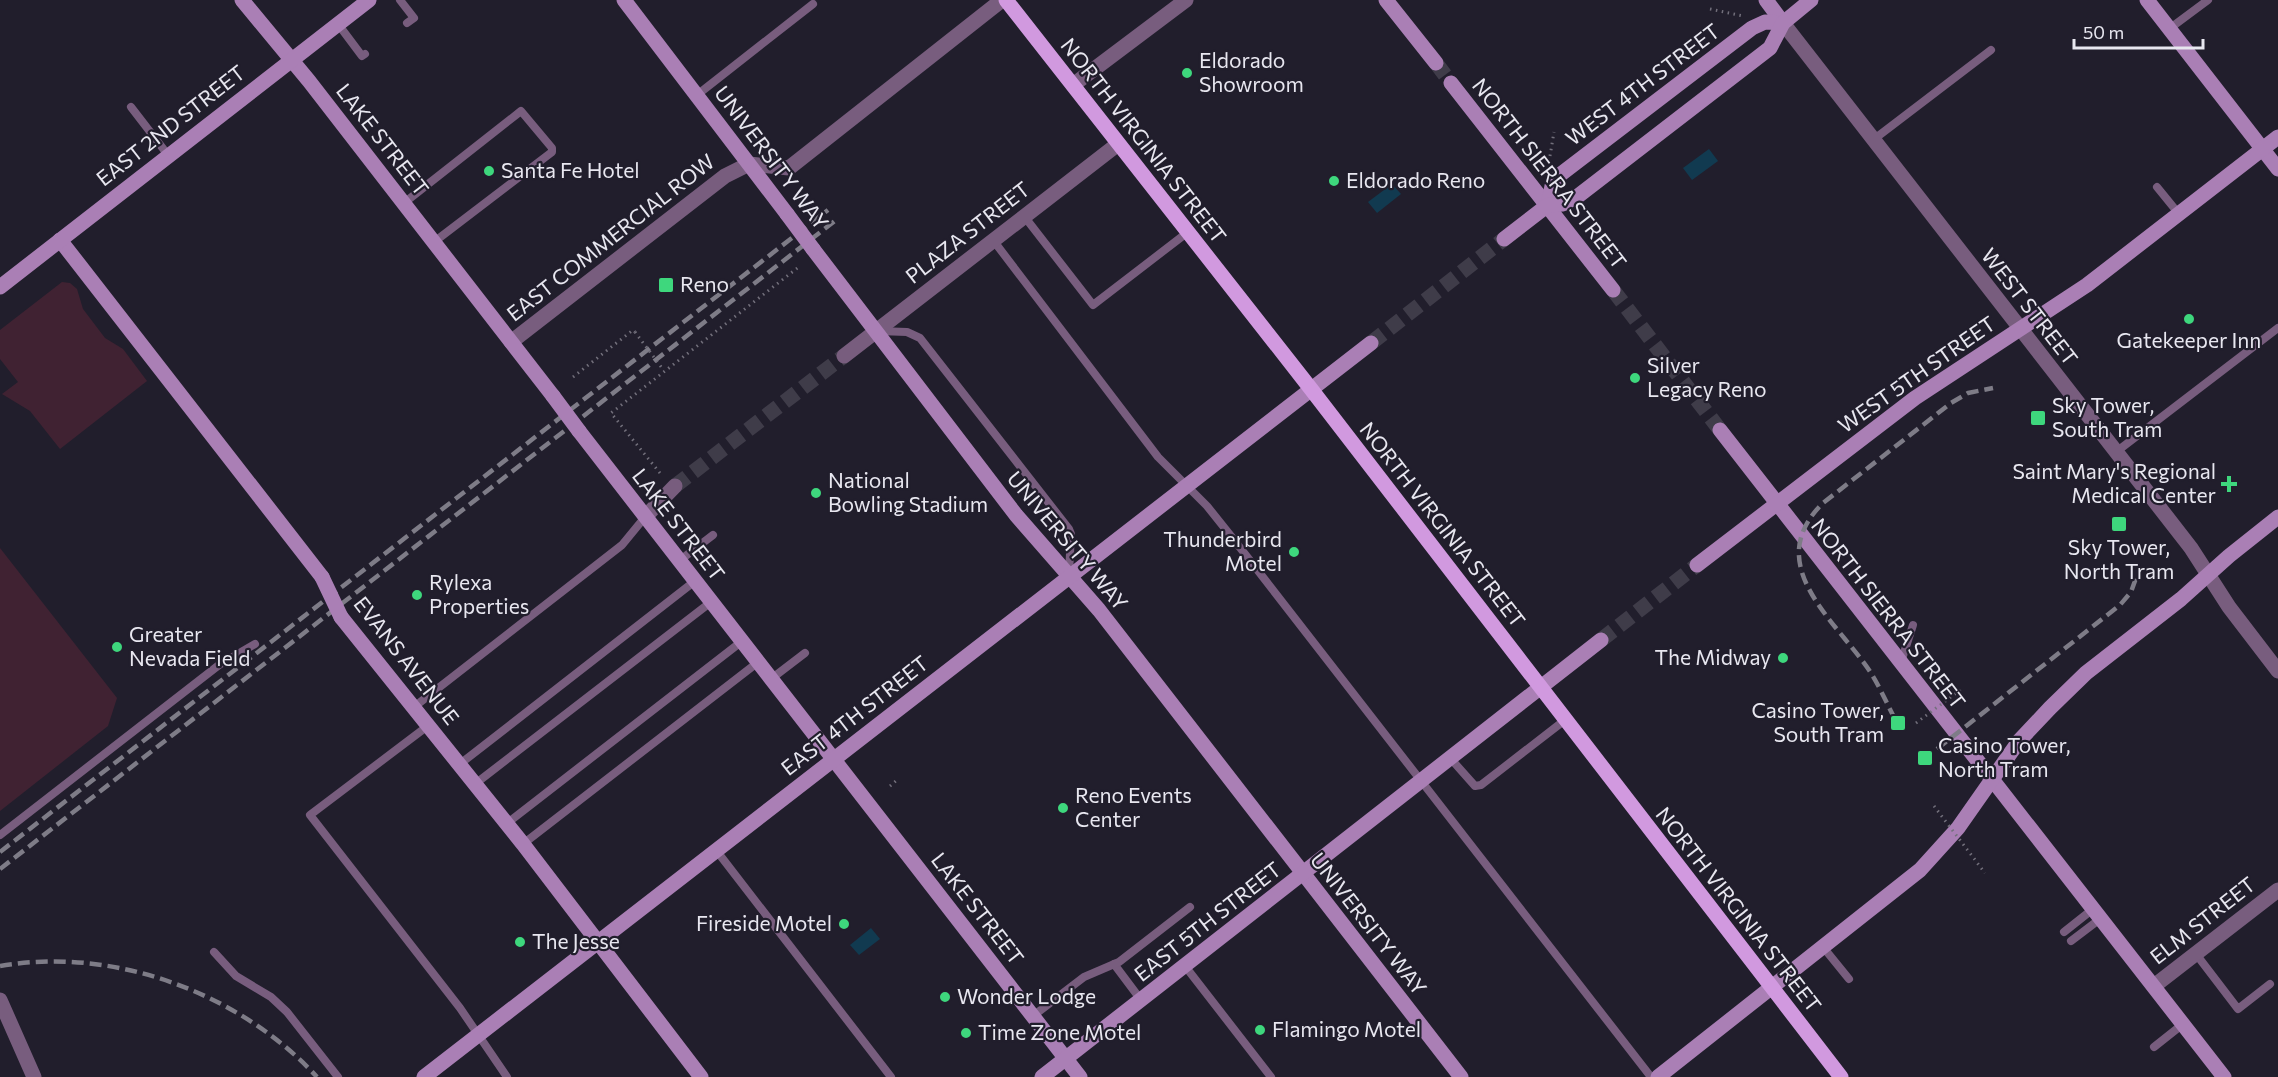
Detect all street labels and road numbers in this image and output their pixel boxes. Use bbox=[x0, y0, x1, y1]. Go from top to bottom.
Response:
street label: WEST 4TH STREET bbox=[1560, 18, 1724, 150]
street label: NORTH VIRGINIA STREET bbox=[1056, 33, 1232, 248]
street label: EAST 2ND STREET bbox=[91, 59, 249, 191]
street label: NORTH SIERRA STREET bbox=[1468, 73, 1632, 273]
street label: LAKE STREET bbox=[332, 78, 435, 200]
street label: UNIVERSITY WAY bbox=[710, 80, 835, 234]
street label: EAST COMMERCIAL ROW bbox=[501, 148, 719, 326]
street label: PLAZA STREET bbox=[900, 176, 1034, 288]
street label: WEST STREET bbox=[1977, 243, 2084, 369]
street label: WEST 5TH STREET bbox=[1833, 310, 2000, 437]
street label: NORTH VIRGINIA STREET bbox=[1355, 417, 1531, 632]
street label: LAKE STREET bbox=[628, 463, 731, 585]
street label: UNIVERSITY WAY bbox=[1003, 466, 1134, 615]
street label: NORTH SIERRA STREET bbox=[1807, 513, 1971, 713]
street label: EVANS AVENUE bbox=[349, 591, 465, 729]
street label: EAST 4TH STREET bbox=[776, 650, 932, 780]
street label: NORTH VIRGINIA STREET bbox=[1651, 802, 1827, 1017]
street label: LAKE STREET bbox=[927, 847, 1030, 969]
street label: UNIVERSITY WAY bbox=[1306, 847, 1433, 999]
street label: EAST 5TH STREET bbox=[1129, 856, 1285, 986]
street label: ELM STREET bbox=[2145, 871, 2260, 969]

